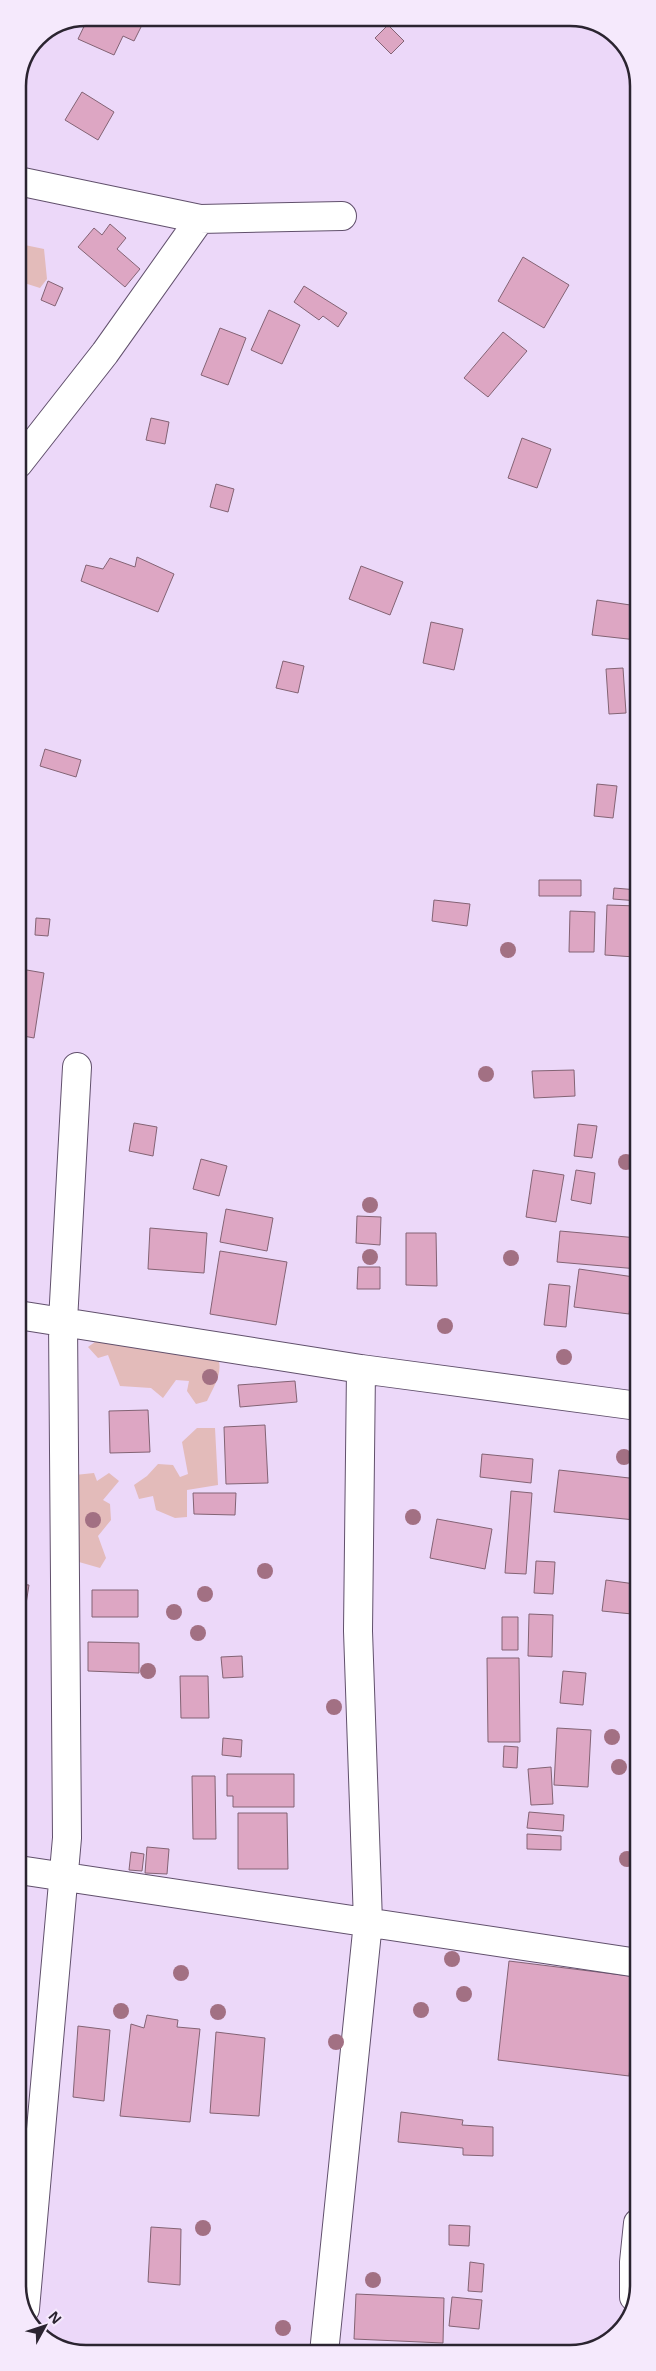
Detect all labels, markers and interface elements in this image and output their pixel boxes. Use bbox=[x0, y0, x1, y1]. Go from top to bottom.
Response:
north arrow bbox=[20, 2301, 70, 2351]
text: N bbox=[44, 2307, 66, 2328]

